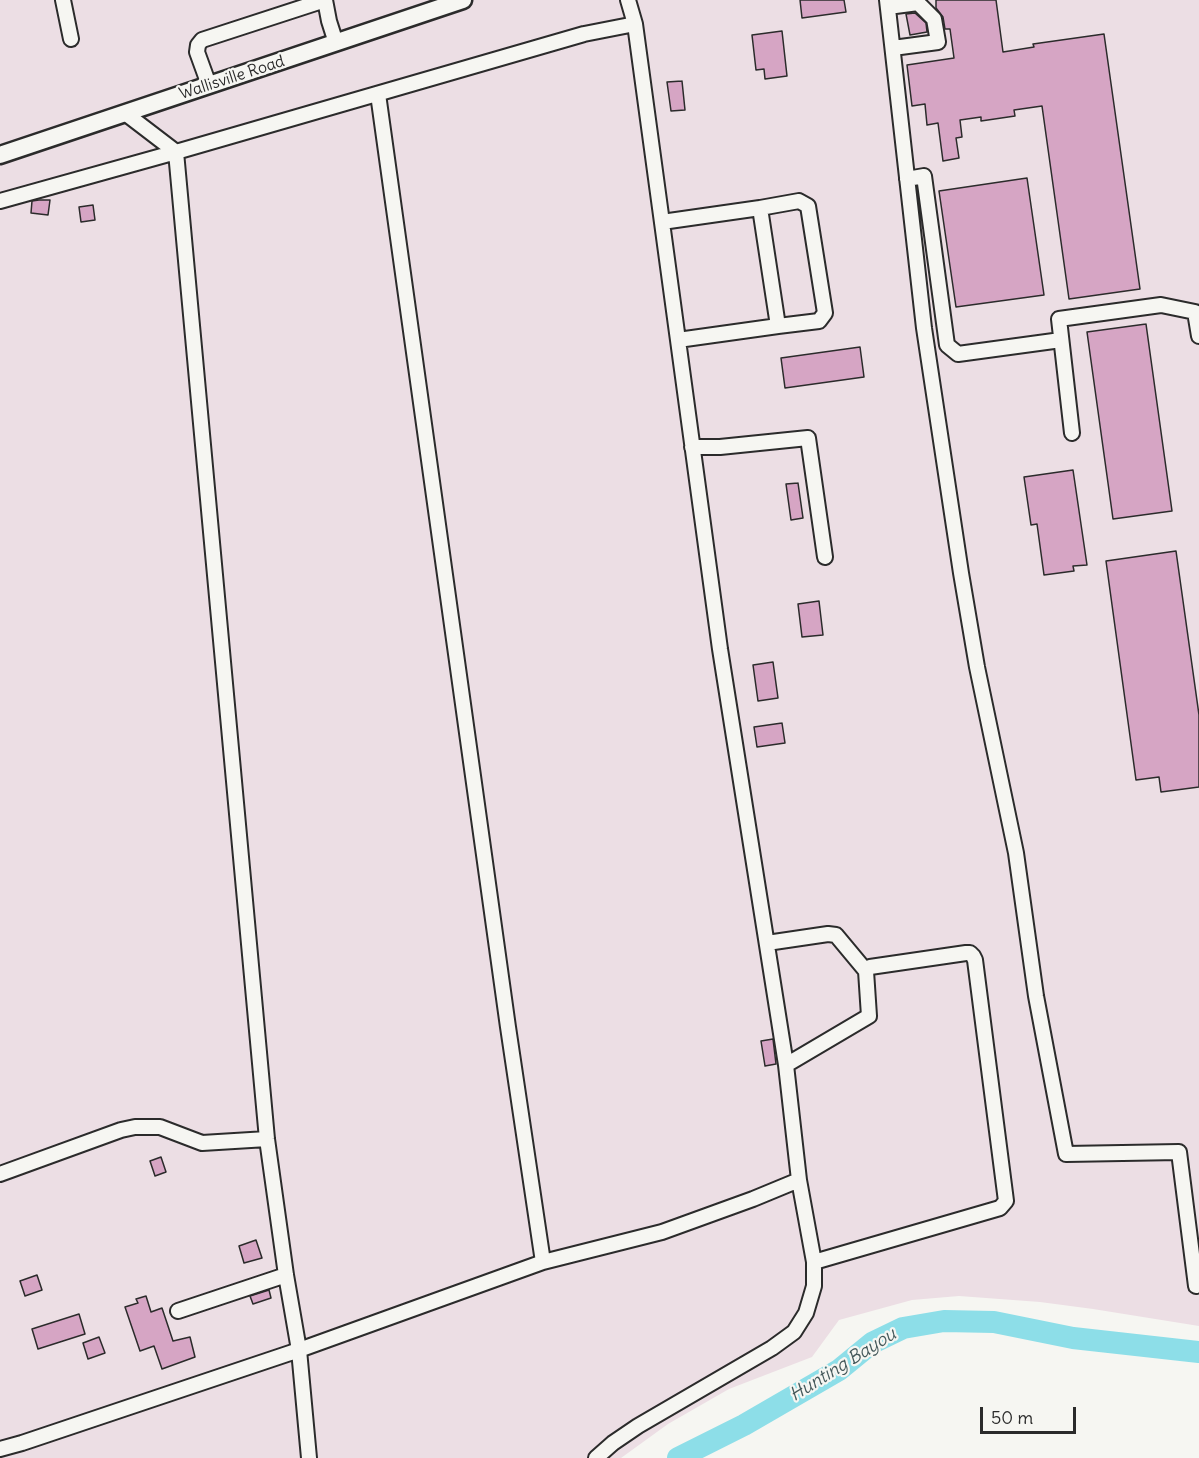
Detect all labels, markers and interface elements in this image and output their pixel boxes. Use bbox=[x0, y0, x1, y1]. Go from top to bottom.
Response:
street label: Wallisville Road bbox=[177, 52, 287, 104]
water label: Hunting Bayou bbox=[786, 1324, 900, 1406]
scale bar bbox=[983, 1395, 1079, 1433]
text: 50 m bbox=[991, 1406, 1033, 1429]

